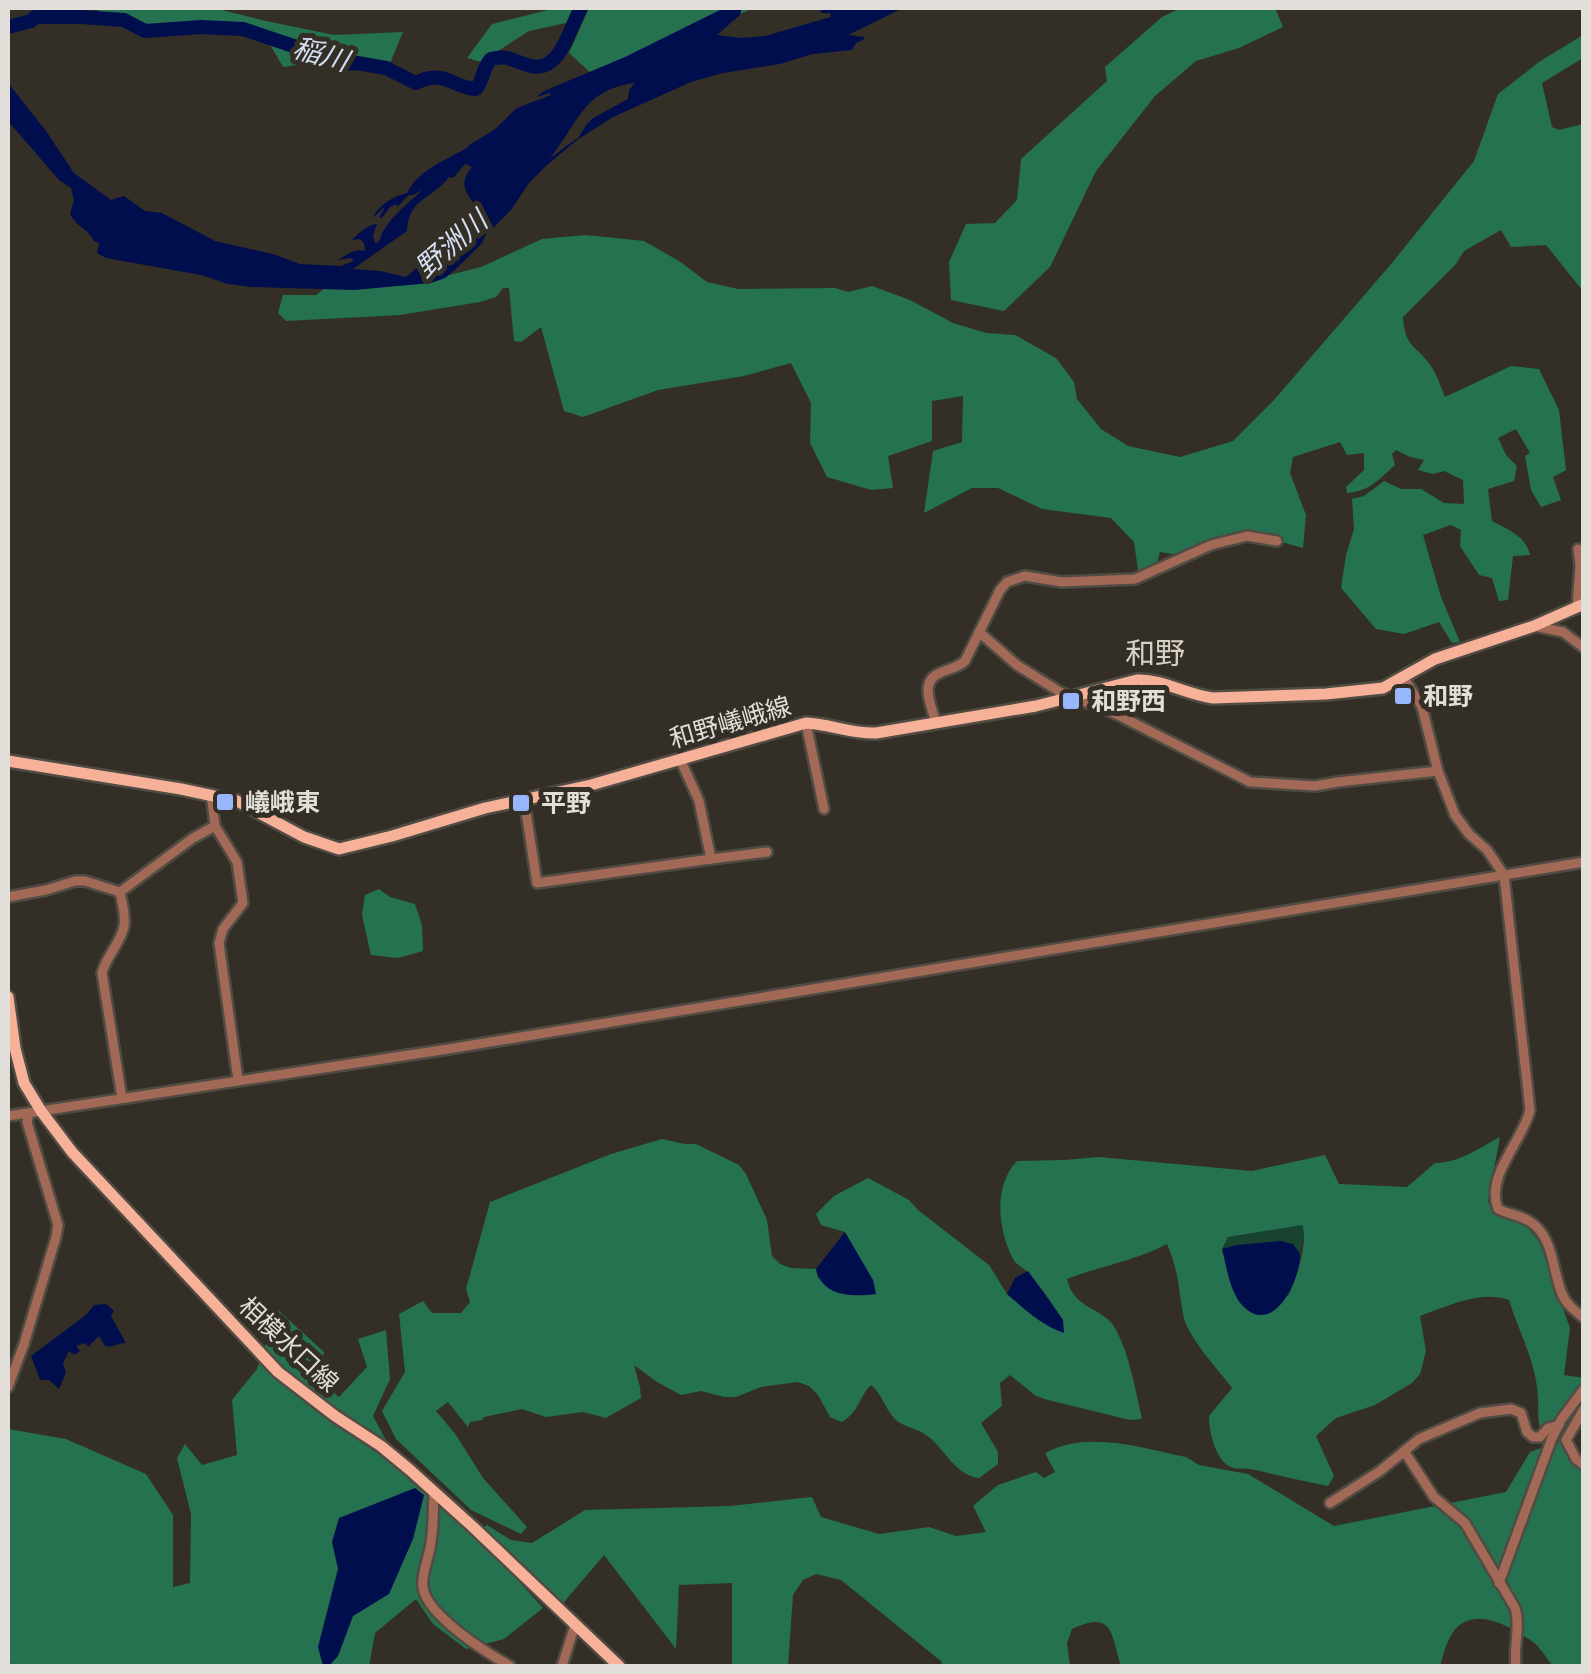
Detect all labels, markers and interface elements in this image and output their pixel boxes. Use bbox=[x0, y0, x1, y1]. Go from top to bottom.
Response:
water label: 稲川 bbox=[290, 31, 355, 78]
water label: 野洲川 bbox=[409, 202, 495, 284]
district label: 和野 bbox=[1125, 636, 1185, 670]
place label: 和野 bbox=[1423, 682, 1473, 710]
marker: 和野 bbox=[1392, 685, 1414, 707]
place label: 和野西 bbox=[1091, 687, 1166, 715]
marker: 和野西 bbox=[1060, 690, 1082, 712]
street label: 和野嶬峨線 bbox=[666, 691, 794, 753]
place label: 嶬峨東 bbox=[245, 788, 320, 816]
place label: 平野 bbox=[541, 789, 591, 817]
marker: 嶬峨東 bbox=[214, 791, 236, 813]
marker: 平野 bbox=[510, 792, 532, 814]
street label: 相模水口線 bbox=[234, 1291, 344, 1397]

